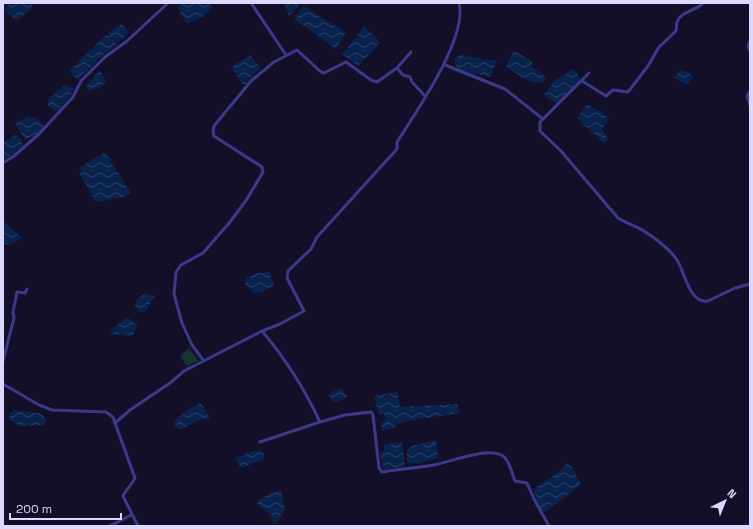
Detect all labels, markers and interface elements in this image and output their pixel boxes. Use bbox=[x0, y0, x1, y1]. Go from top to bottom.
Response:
north arrow bbox=[705, 481, 745, 521]
text: N bbox=[724, 486, 739, 501]
scale bar bbox=[10, 495, 121, 521]
text: 200 m bbox=[16, 501, 52, 517]

